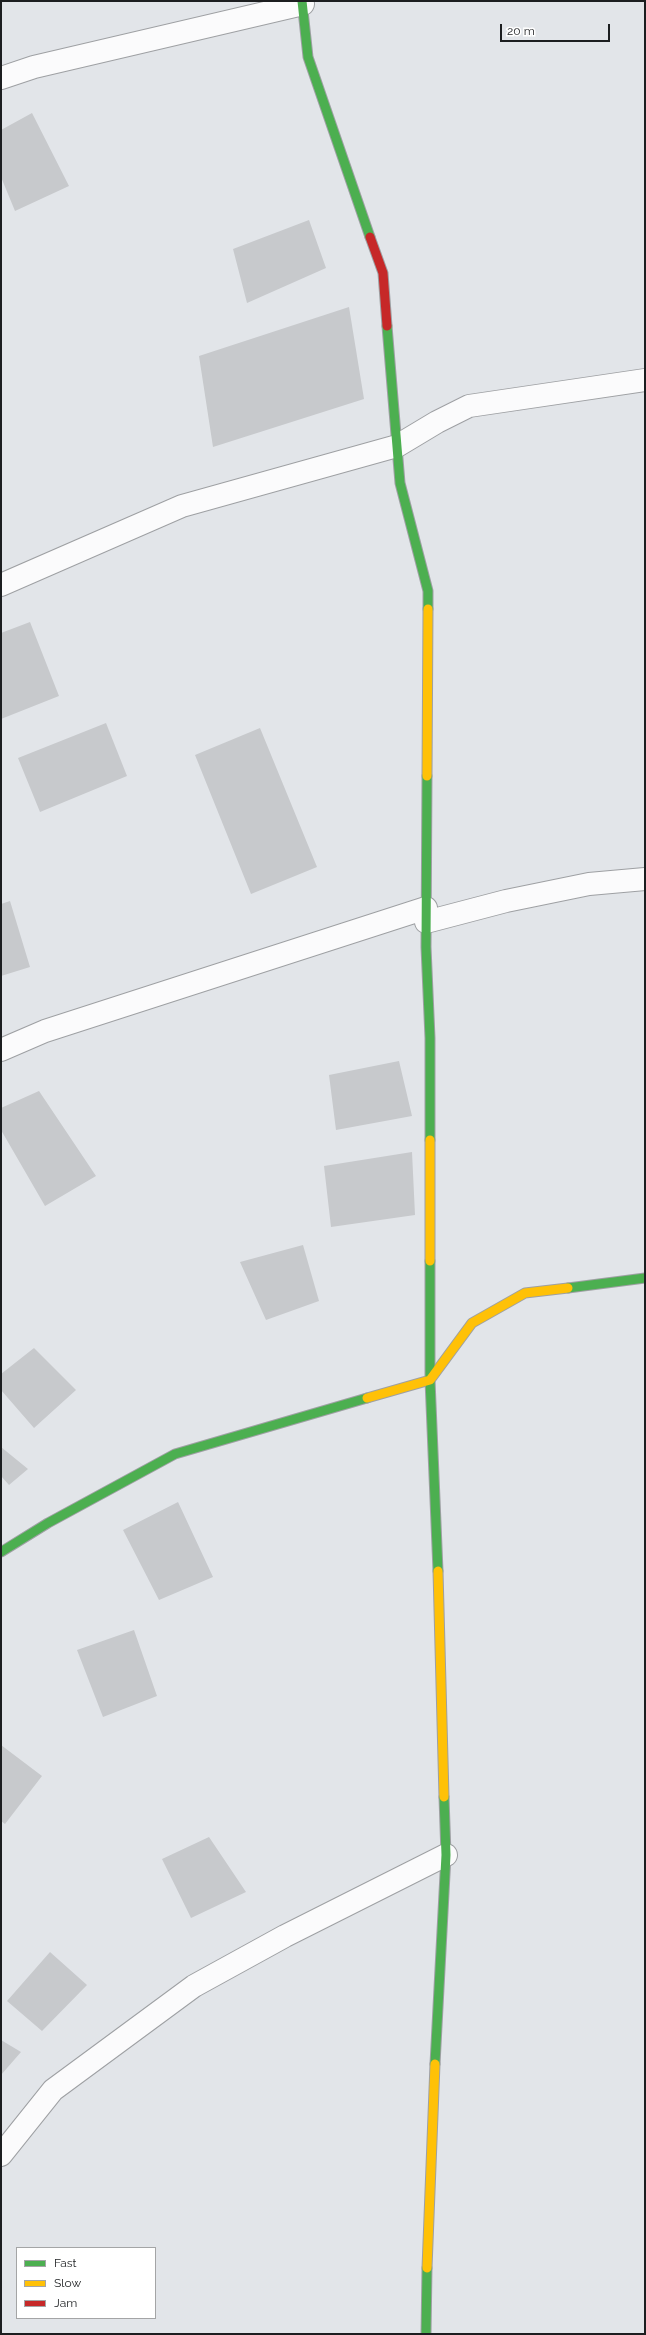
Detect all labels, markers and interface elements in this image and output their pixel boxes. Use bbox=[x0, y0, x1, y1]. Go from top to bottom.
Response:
scale bar bbox=[502, 16, 612, 42]
text: 20 m bbox=[507, 24, 535, 38]
legend bbox=[16, 2247, 156, 2319]
text: Fast bbox=[54, 2256, 77, 2270]
text: Slow bbox=[54, 2276, 81, 2290]
text: Jam bbox=[54, 2296, 77, 2310]

